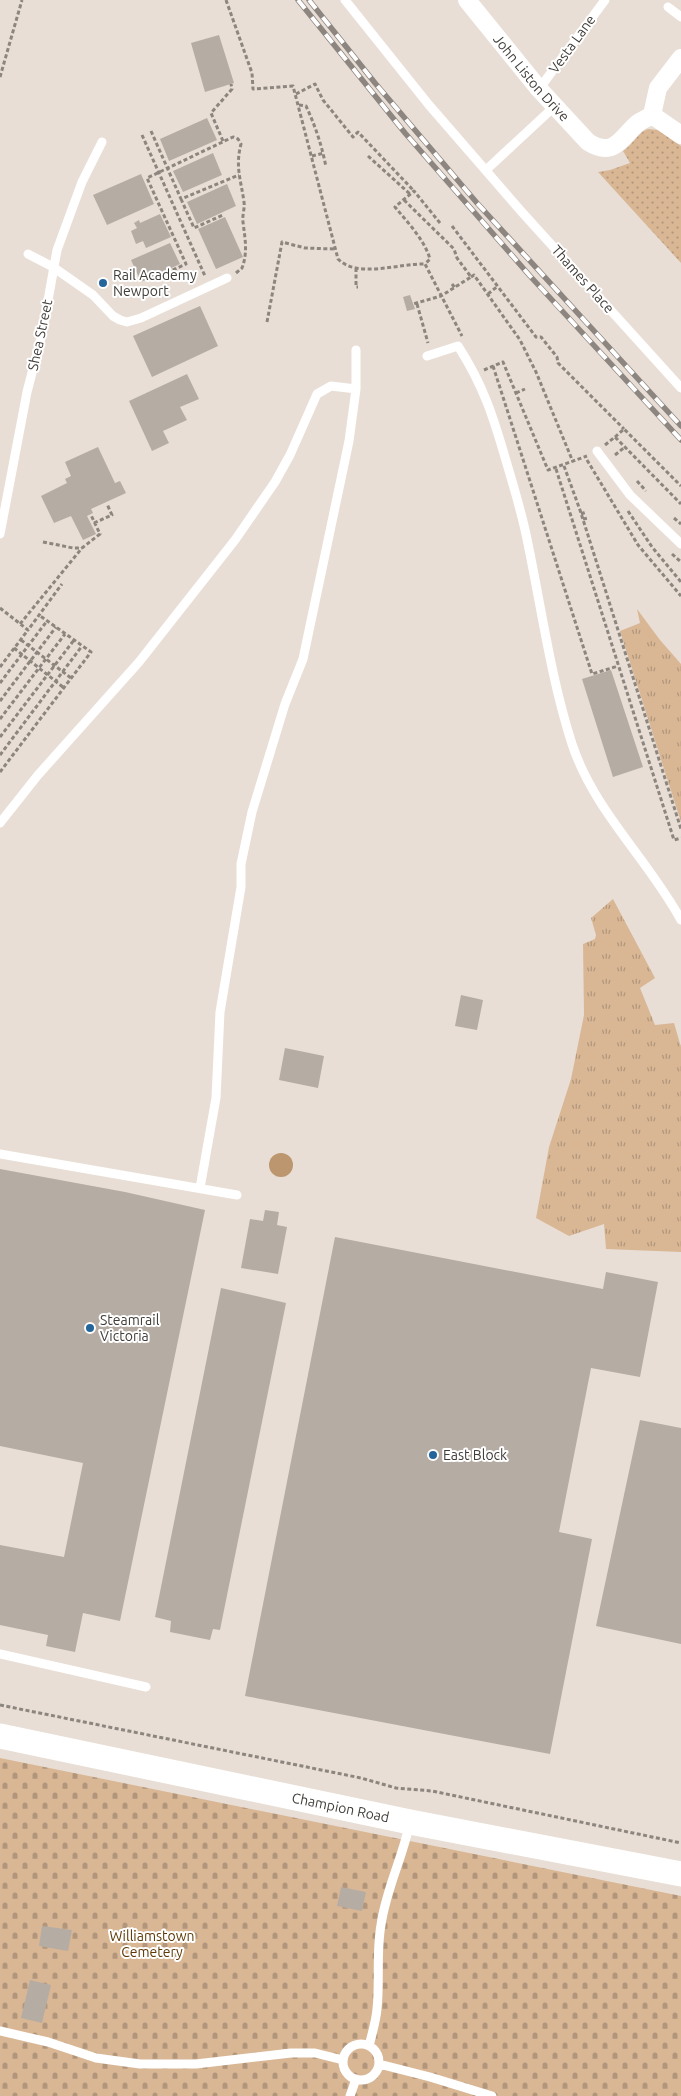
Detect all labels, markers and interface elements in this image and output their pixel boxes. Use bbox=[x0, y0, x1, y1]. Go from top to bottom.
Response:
street label: Vesta Lane bbox=[546, 12, 598, 76]
street label: John Liston Drive bbox=[490, 31, 573, 125]
street label: Thames Place bbox=[548, 242, 618, 316]
place label: Rail Academy Newport bbox=[113, 267, 197, 299]
marker: Rail Academy Newport bbox=[97, 277, 109, 289]
street label: Shea Street bbox=[25, 297, 55, 372]
place label: Steamrail Victoria bbox=[100, 1312, 160, 1344]
marker: Steamrail Victoria bbox=[84, 1322, 96, 1334]
place label: East Block bbox=[443, 1447, 507, 1463]
marker: East Block bbox=[427, 1449, 439, 1461]
street label: Champion Road bbox=[290, 1789, 391, 1825]
park label: Williamstown Cemetery bbox=[109, 1928, 195, 1960]

